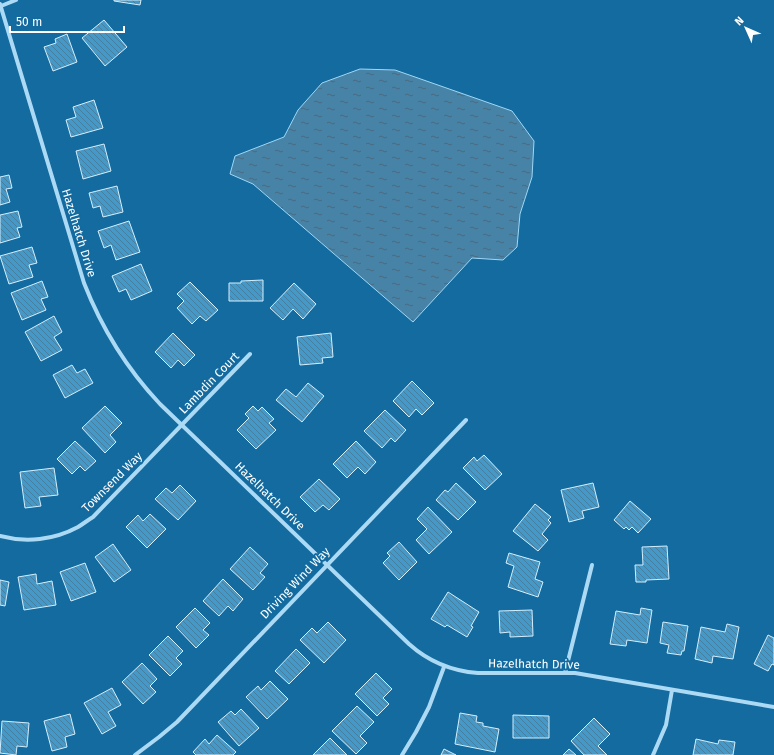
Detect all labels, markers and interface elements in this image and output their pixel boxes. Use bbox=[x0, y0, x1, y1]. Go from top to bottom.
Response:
scale bar bbox=[10, 8, 124, 34]
north arrow bbox=[726, 8, 766, 48]
text: N bbox=[732, 14, 746, 28]
text: 50 m bbox=[16, 15, 42, 29]
street label: Hazelhatch Drive bbox=[59, 187, 99, 279]
street label: Lambdin Court bbox=[176, 349, 242, 417]
street label: Townsend Way bbox=[79, 449, 145, 515]
street label: Hazelhatch Drive bbox=[232, 459, 308, 533]
street label: Driving Wind Way bbox=[257, 544, 333, 622]
street label: Hazelhatch Drive bbox=[488, 656, 580, 672]

